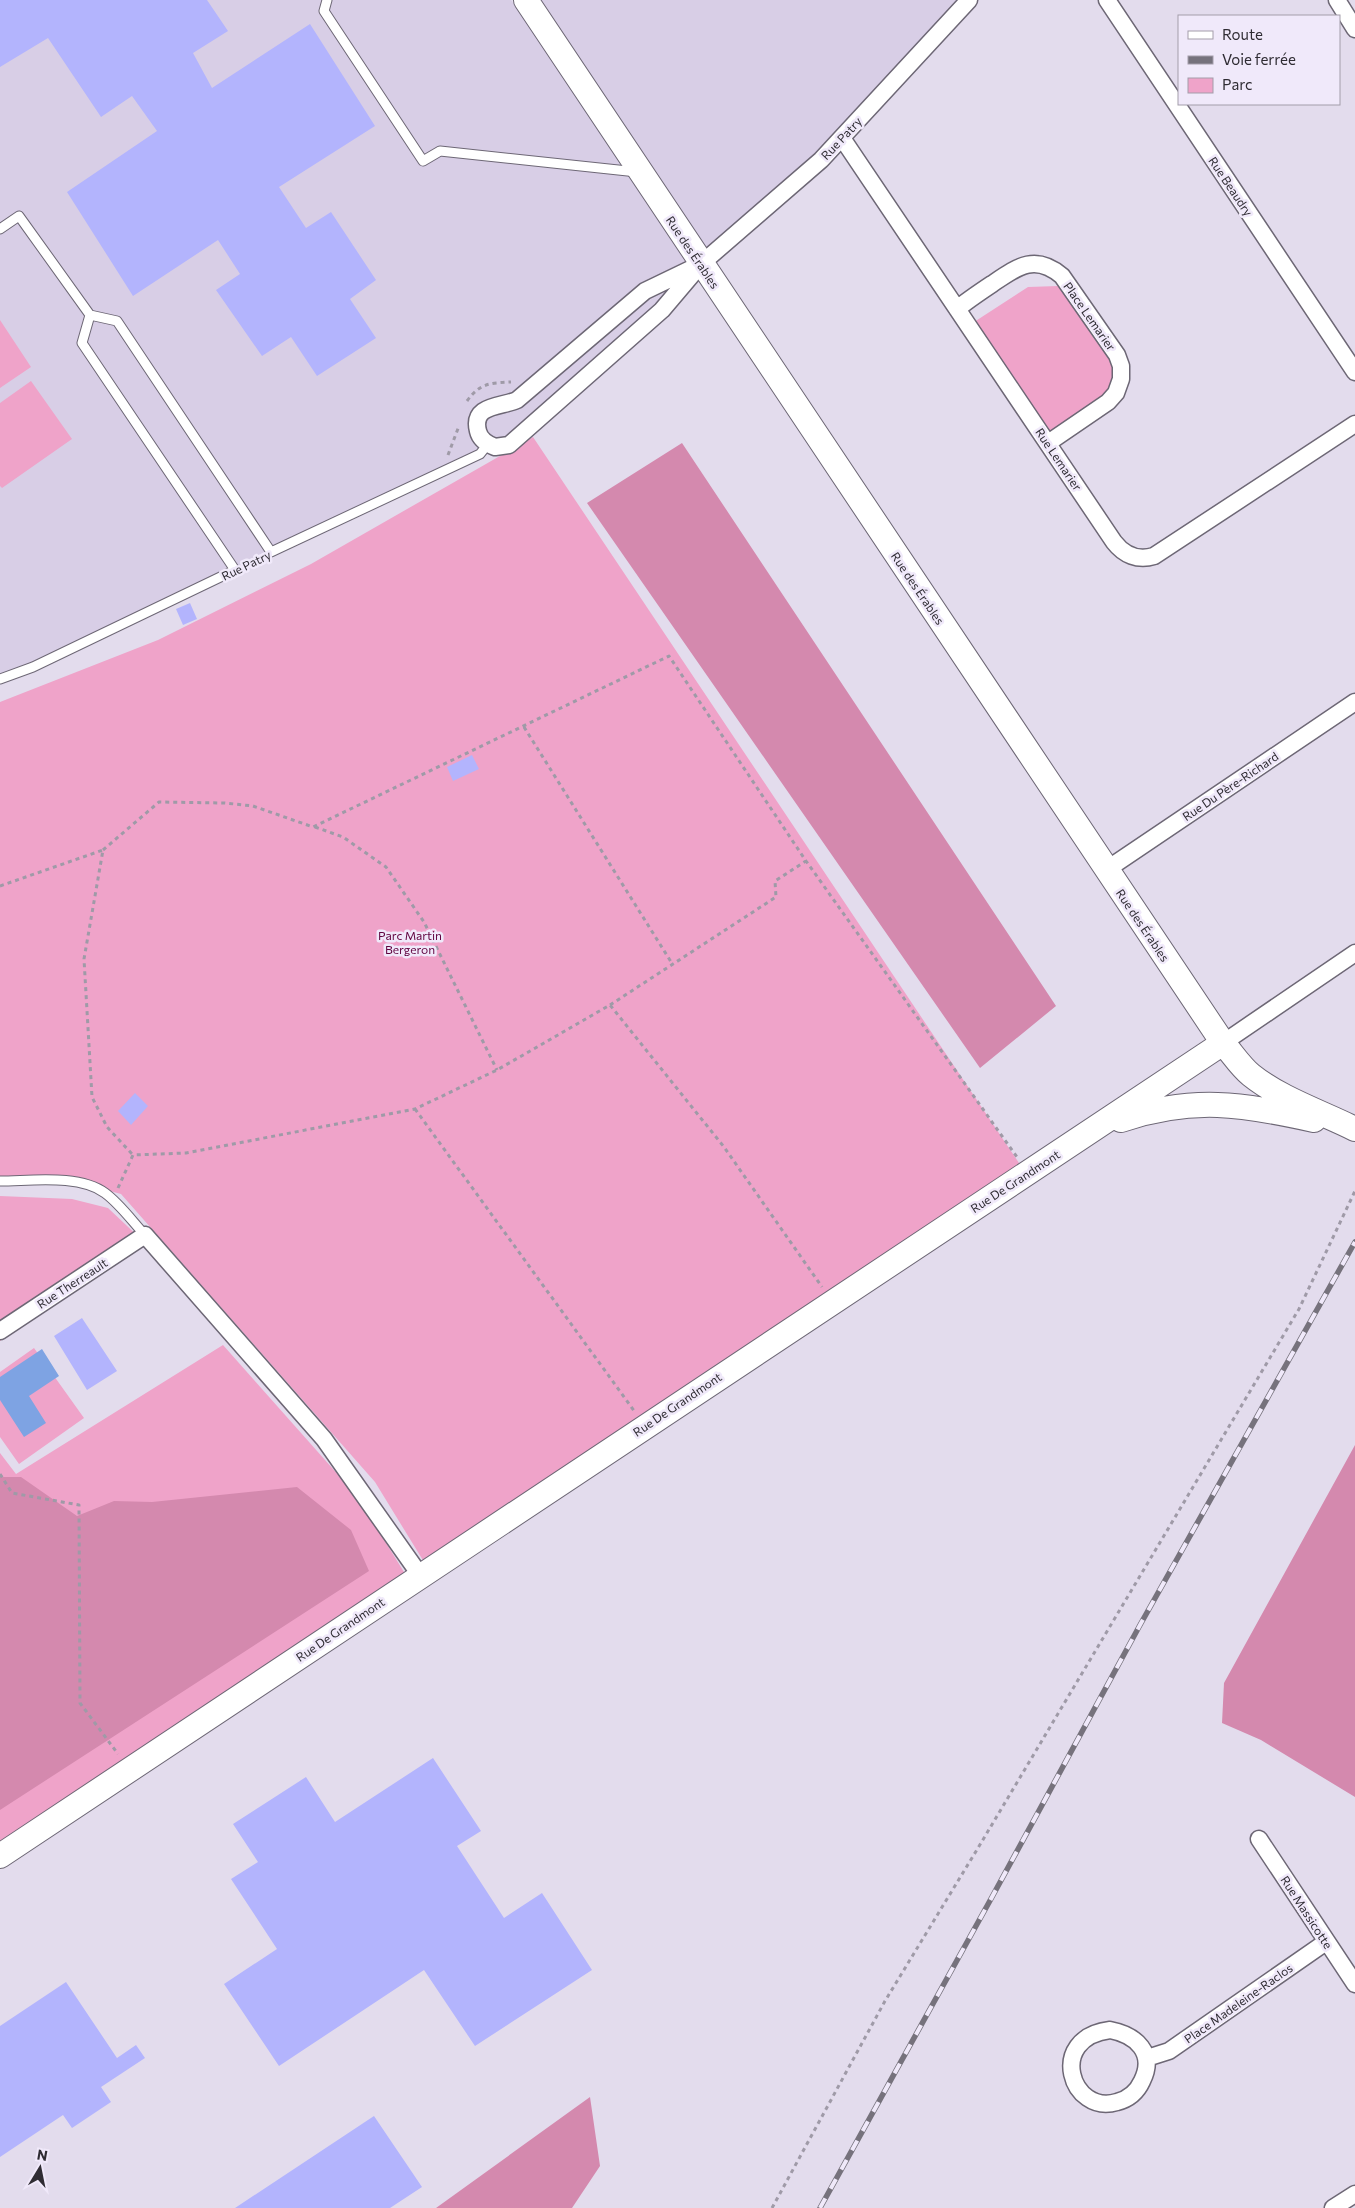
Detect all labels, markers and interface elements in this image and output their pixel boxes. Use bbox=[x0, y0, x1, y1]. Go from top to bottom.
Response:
legend bbox=[1178, 15, 1340, 105]
text: Route bbox=[1222, 25, 1263, 43]
text: Voie ferrée bbox=[1222, 50, 1296, 68]
text: Parc bbox=[1222, 75, 1252, 93]
street label: Rue Patry bbox=[818, 114, 864, 162]
street label: Rue Beaudry bbox=[1206, 154, 1256, 218]
street label: Rue des Érables bbox=[664, 213, 722, 291]
street label: Place Lemarier bbox=[1061, 279, 1119, 353]
street label: Rue Lemarier bbox=[1033, 425, 1085, 493]
street label: Rue Patry bbox=[219, 547, 273, 583]
street label: Rue des Érables bbox=[889, 549, 947, 627]
street label: Rue Du Père-Richard bbox=[1179, 749, 1281, 823]
street label: Rue des Érables bbox=[1114, 886, 1172, 964]
park label: Parc Martin Bergeron bbox=[378, 928, 442, 956]
street label: Rue De Grandmont bbox=[968, 1147, 1062, 1215]
street label: Rue Therreault bbox=[34, 1255, 110, 1311]
street label: Rue De Grandmont bbox=[630, 1369, 724, 1439]
street label: Rue De Grandmont bbox=[293, 1594, 387, 1664]
street label: Rue Massicotte bbox=[1278, 1873, 1336, 1951]
street label: Place Madeleine-Raclos bbox=[1181, 1960, 1295, 2046]
north arrow bbox=[15, 2143, 65, 2193]
text: N bbox=[36, 2145, 49, 2164]

